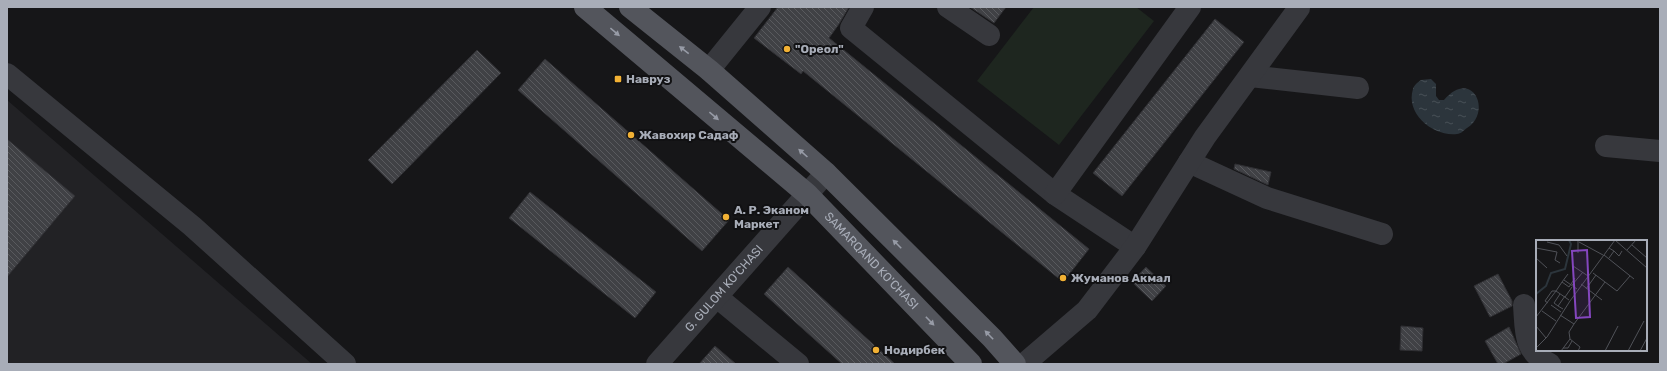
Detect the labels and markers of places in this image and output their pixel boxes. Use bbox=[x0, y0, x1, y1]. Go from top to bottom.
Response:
place label: "Ореол" bbox=[795, 42, 844, 56]
marker: "Ореол" bbox=[782, 44, 792, 54]
place label: Навруз bbox=[626, 72, 671, 86]
marker: Навруз bbox=[613, 74, 623, 84]
place label: Жавохир Садаф bbox=[639, 128, 739, 142]
marker: Жавохир Садаф bbox=[626, 130, 636, 140]
place label: А. Р. Эканом Маркет bbox=[734, 203, 809, 231]
marker: А. Р. Эканом Маркет bbox=[721, 212, 731, 222]
place label: Жуманов Акмал bbox=[1071, 271, 1171, 285]
marker: Жуманов Акмал bbox=[1058, 273, 1068, 283]
place label: Нодирбек bbox=[884, 343, 946, 357]
marker: Нодирбек bbox=[871, 345, 881, 355]

